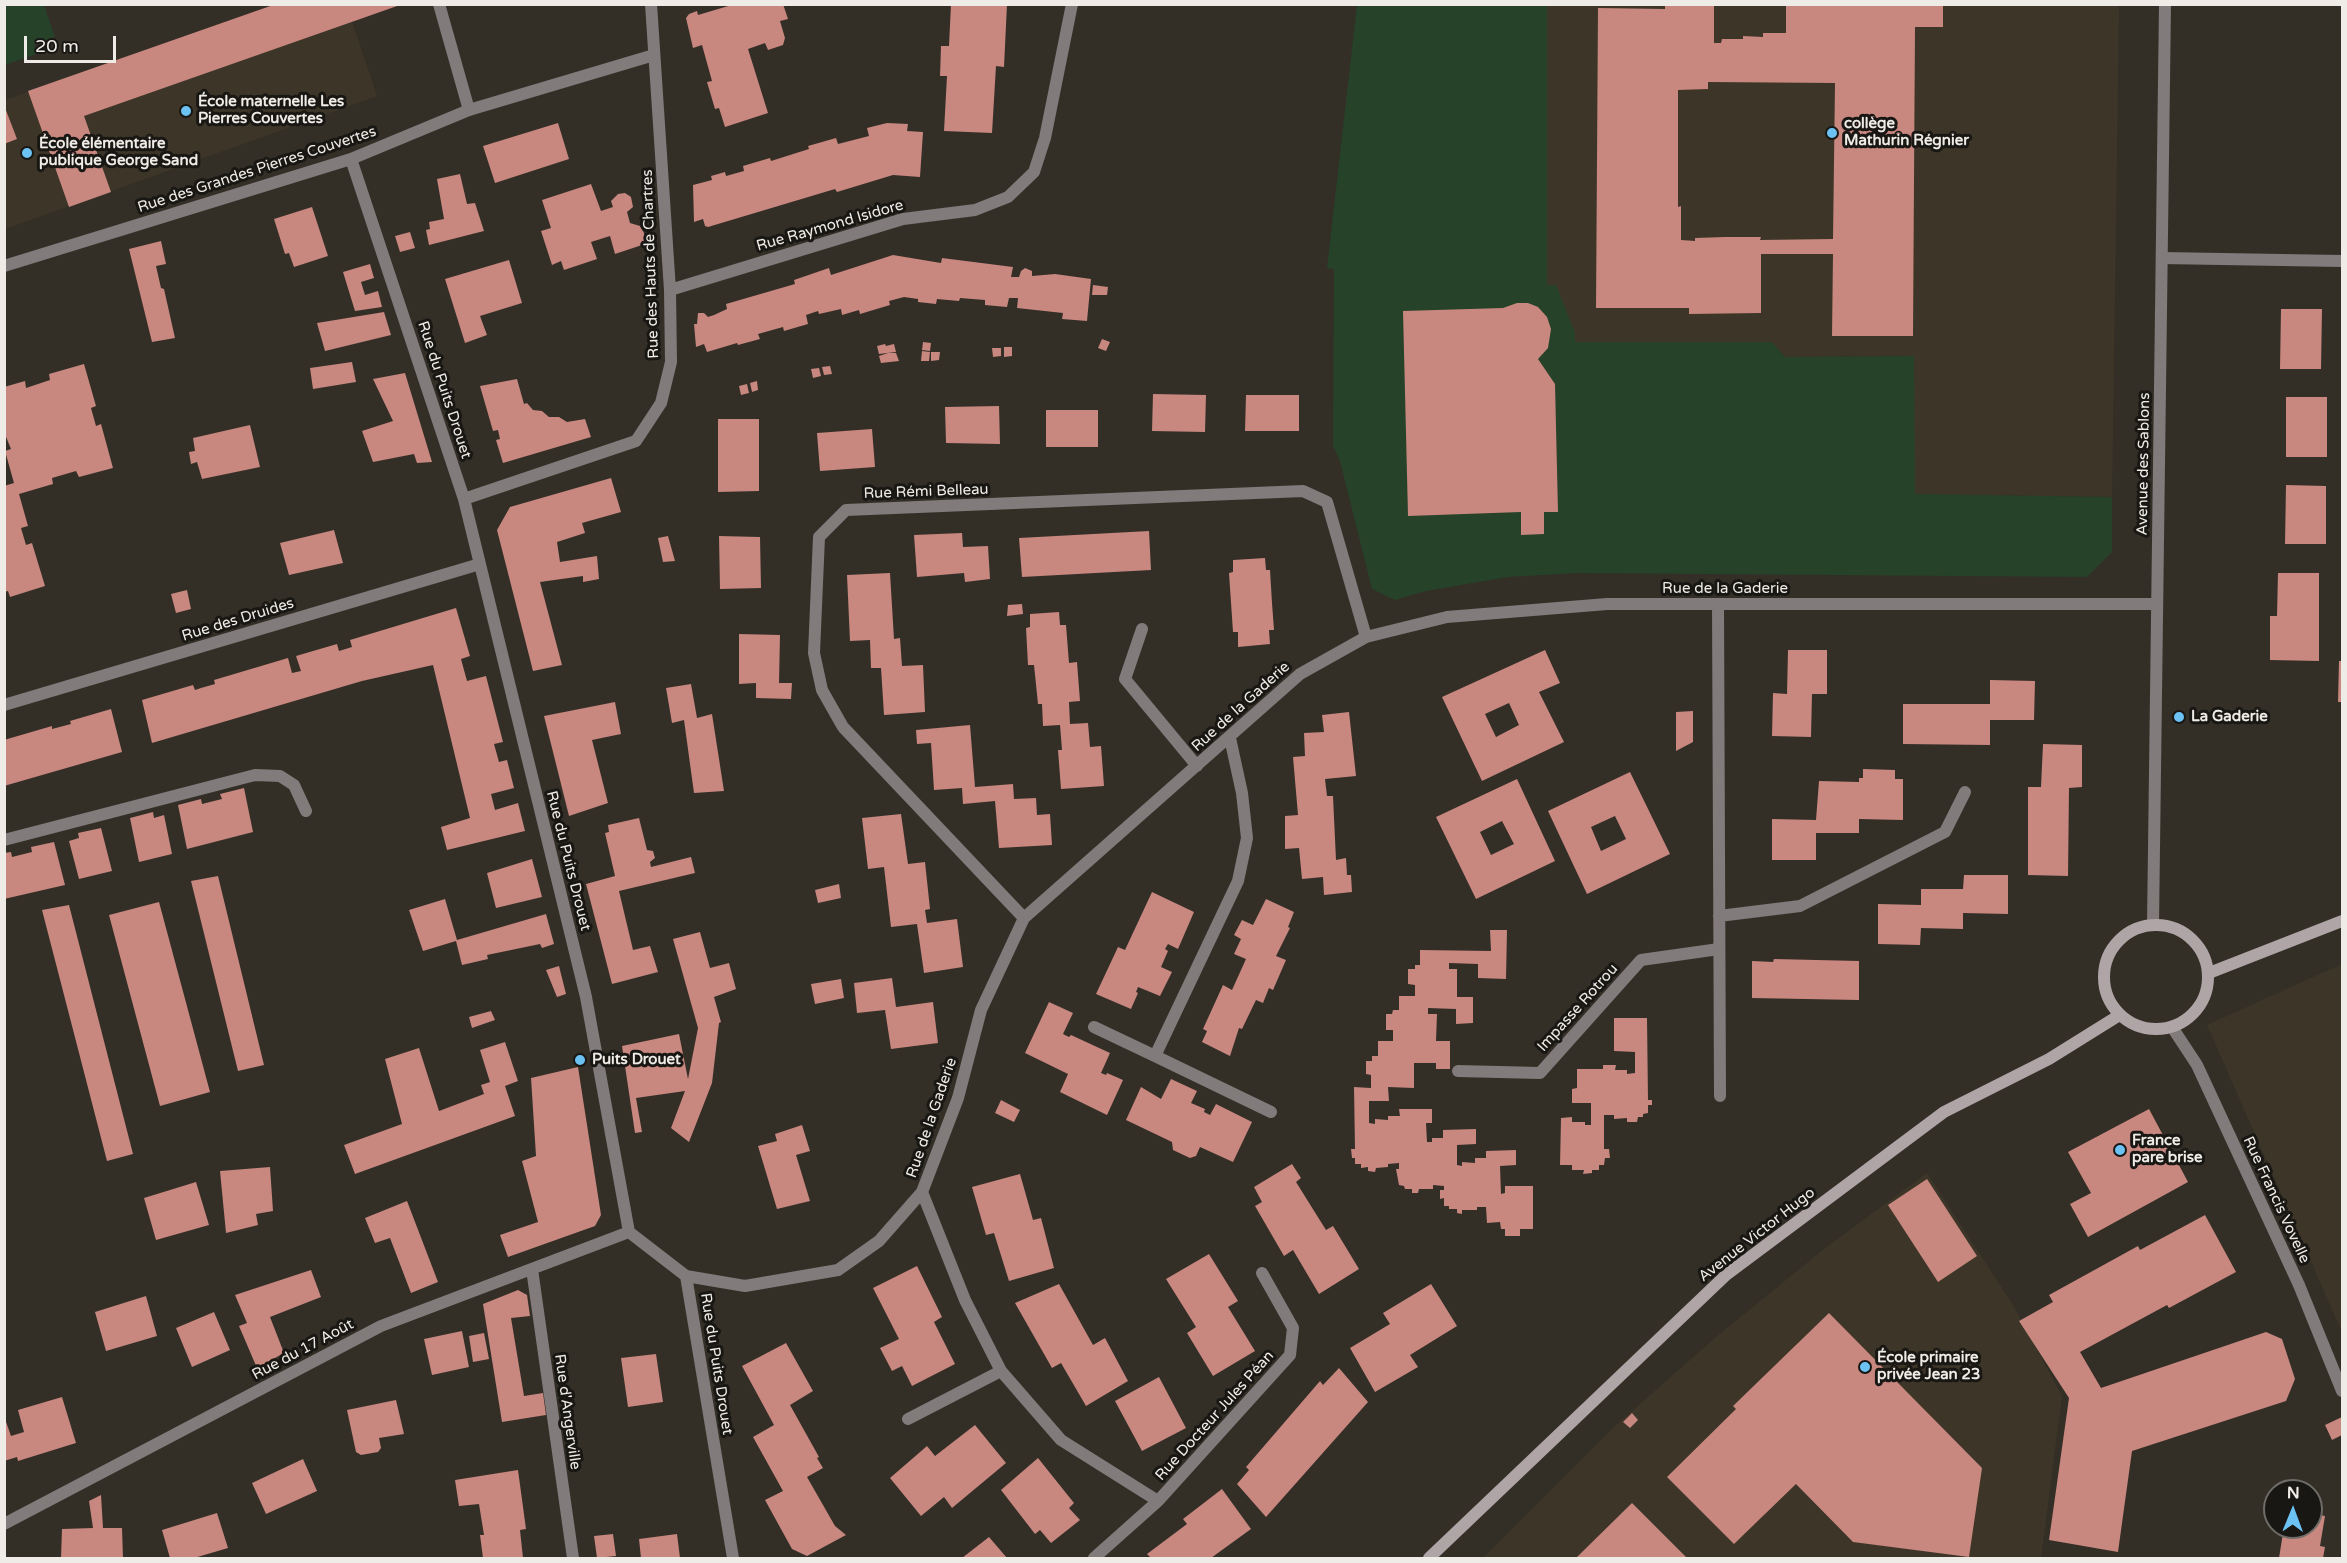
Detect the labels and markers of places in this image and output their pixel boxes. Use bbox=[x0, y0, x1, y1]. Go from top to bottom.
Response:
place label: École maternelle Les Pierres Couvertes bbox=[198, 93, 344, 128]
marker: École maternelle Les Pierres Couvertes bbox=[179, 104, 193, 118]
place label: collège Mathurin Régnier bbox=[1844, 115, 1969, 150]
marker: collège Mathurin Régnier bbox=[1825, 126, 1839, 140]
place label: École élémentaire publique George Sand bbox=[39, 135, 198, 170]
marker: École élémentaire publique George Sand bbox=[20, 146, 34, 160]
place label: La Gaderie bbox=[2191, 708, 2268, 726]
marker: La Gaderie bbox=[2172, 710, 2186, 724]
place label: Puits Drouet bbox=[592, 1051, 681, 1069]
marker: Puits Drouet bbox=[573, 1053, 587, 1067]
place label: France pare brise bbox=[2132, 1132, 2202, 1167]
marker: France pare brise bbox=[2113, 1143, 2127, 1157]
place label: École primaire privée Jean 23 bbox=[1877, 1349, 1980, 1384]
marker: École primaire privée Jean 23 bbox=[1858, 1360, 1872, 1374]

